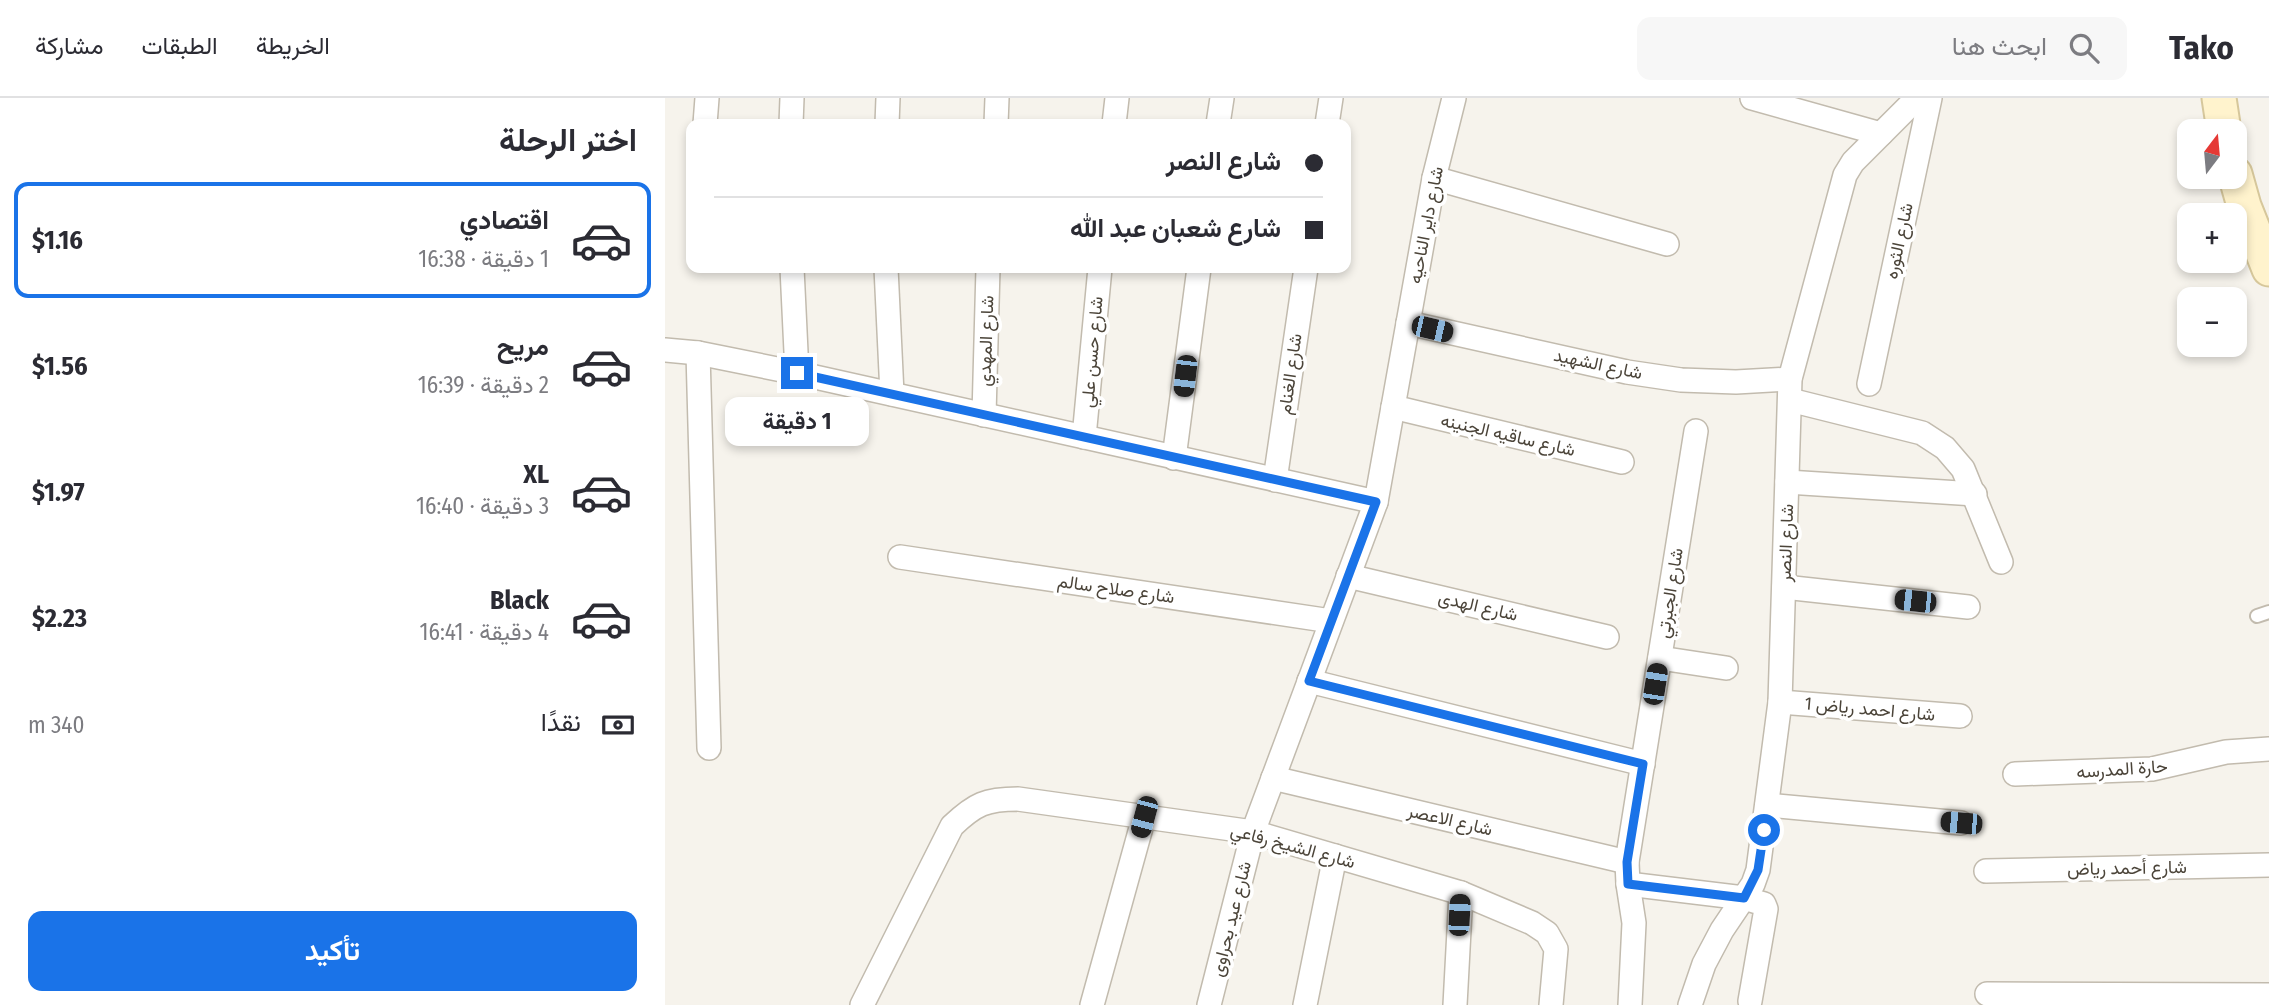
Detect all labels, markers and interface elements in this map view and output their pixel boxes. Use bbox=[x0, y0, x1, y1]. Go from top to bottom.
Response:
search box bbox=[1637, 17, 2127, 80]
text: Tako bbox=[2169, 28, 2234, 68]
icon: search bbox=[2065, 29, 2103, 67]
text: ابحث هنا bbox=[1952, 31, 2047, 62]
text: مشاركة bbox=[35, 32, 103, 60]
text: الطبقات bbox=[141, 32, 218, 60]
text: الخريطة bbox=[256, 32, 330, 60]
north arrow bbox=[2177, 119, 2247, 189]
map controls bbox=[2177, 119, 2247, 357]
text: اختر الرحلة bbox=[499, 121, 637, 159]
text: شارع النصر bbox=[1166, 146, 1281, 177]
street label: شارع داير الناحيه bbox=[1404, 165, 1449, 286]
street label: شارع الثوره bbox=[1880, 201, 1919, 281]
button: + bbox=[2177, 203, 2247, 273]
text: اقتصادي bbox=[460, 205, 549, 236]
icon: car bbox=[570, 209, 633, 272]
text: شارع شعبان عبد الله bbox=[1070, 213, 1281, 244]
text: $1.16 bbox=[32, 225, 83, 256]
text: 1 دقيقة · 16:38 bbox=[418, 245, 549, 273]
button: − bbox=[2177, 287, 2247, 357]
street label: شارع المهدي bbox=[973, 295, 1003, 387]
street label: شارع حسن علي bbox=[1076, 295, 1112, 409]
car bbox=[1410, 314, 1455, 344]
text: مريح bbox=[497, 331, 549, 362]
street label: شارع الغنام bbox=[1273, 332, 1308, 416]
icon: car bbox=[570, 335, 633, 398]
street label: شارع الشهيد bbox=[1551, 344, 1644, 385]
text: $1.56 bbox=[32, 351, 88, 382]
car bbox=[1173, 354, 1198, 398]
route end bbox=[781, 357, 813, 389]
text: 2 دقيقة · 16:39 bbox=[418, 371, 549, 399]
callout: 1 دقيقة bbox=[725, 398, 869, 446]
text: 1 دقيقة bbox=[763, 407, 831, 435]
street label: شارع ساقيه الجنينه bbox=[1438, 409, 1577, 462]
text: XL bbox=[523, 459, 549, 490]
icon: car bbox=[570, 461, 633, 524]
text: $1.97 bbox=[32, 477, 85, 508]
text: 3 دقيقة · 16:40 bbox=[416, 492, 549, 520]
street label: شارع النصر bbox=[1774, 503, 1799, 584]
street label: شارع الجبرتي bbox=[1652, 546, 1692, 640]
street label: شارع صلاح سالم bbox=[1056, 570, 1176, 609]
text: Black bbox=[490, 585, 549, 616]
street label: شارع الهدى bbox=[1436, 586, 1520, 627]
icon: car bbox=[570, 587, 633, 650]
car bbox=[1894, 588, 1937, 614]
text: $2.23 bbox=[32, 603, 87, 634]
text: 4 دقيقة · 16:41 bbox=[420, 618, 549, 646]
car bbox=[1642, 662, 1669, 706]
street label: شارع احمد رياض 1 bbox=[1804, 692, 1936, 727]
icon: cash bbox=[599, 706, 637, 744]
text: نقدًا bbox=[541, 707, 581, 738]
text: 340 m bbox=[28, 711, 84, 739]
street label: حارة المدرسه bbox=[2076, 755, 2168, 783]
car bbox=[1129, 794, 1160, 840]
street label: شارع الاعصر bbox=[1404, 799, 1495, 841]
car bbox=[1940, 811, 1983, 835]
route start bbox=[1748, 814, 1780, 846]
street label: شارع الشيخ رفاعي bbox=[1227, 819, 1358, 877]
street label: شارع أحمد رياض bbox=[2067, 856, 2187, 881]
street label: شارع عيد بحراوى bbox=[1206, 859, 1257, 979]
car bbox=[1448, 893, 1471, 937]
button: تأكيد bbox=[28, 911, 637, 991]

